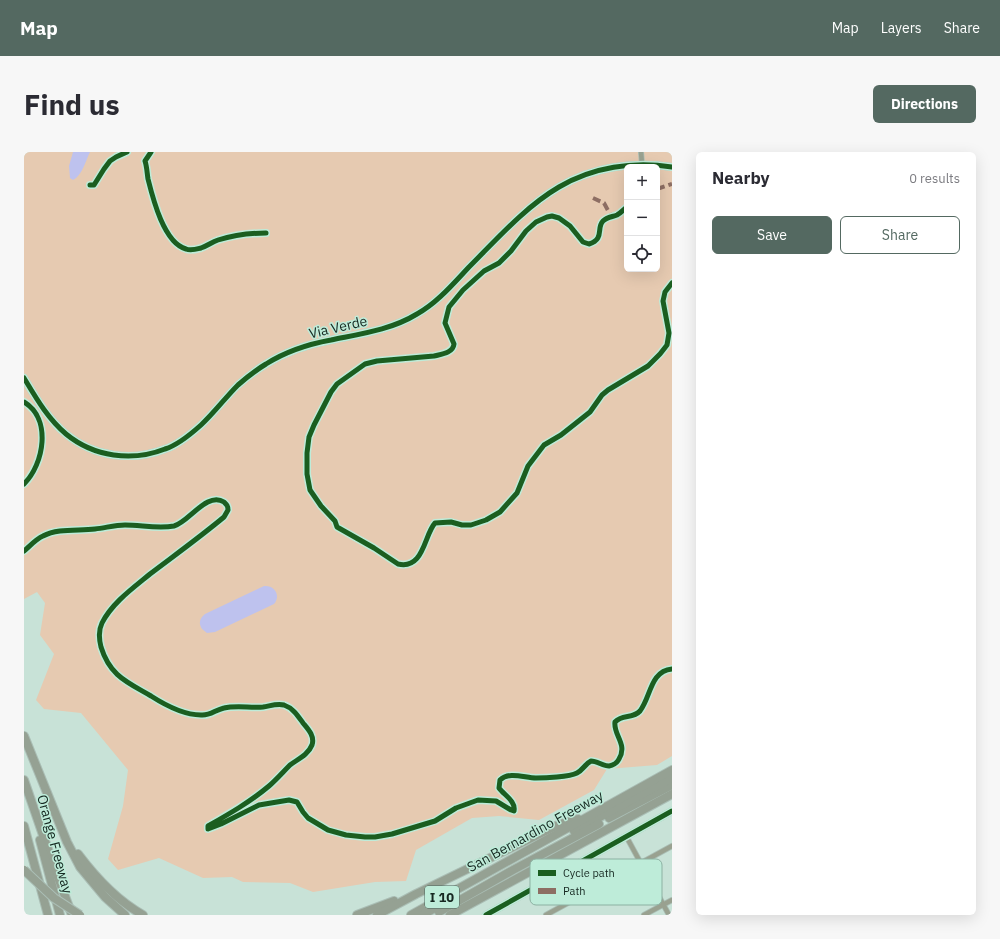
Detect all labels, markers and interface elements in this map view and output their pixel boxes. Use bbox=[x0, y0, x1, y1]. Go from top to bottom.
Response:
text: Map bbox=[20, 16, 58, 40]
text: Map bbox=[832, 19, 859, 37]
text: Layers bbox=[881, 19, 922, 37]
text: Share bbox=[944, 19, 980, 37]
button: Directions bbox=[873, 85, 976, 123]
text: Find us bbox=[24, 86, 120, 123]
map controls bbox=[624, 164, 660, 272]
button: + bbox=[624, 164, 660, 200]
text: Nearby bbox=[712, 167, 770, 189]
text: 0 results bbox=[909, 170, 960, 187]
button: − bbox=[624, 200, 660, 236]
button: Save bbox=[712, 216, 832, 254]
button: Share bbox=[840, 216, 960, 254]
button: locate bbox=[624, 236, 660, 272]
street label: Via Verde bbox=[307, 311, 369, 342]
street label: San Bernardino Freeway bbox=[464, 786, 606, 876]
street label: Orange Freeway bbox=[33, 793, 77, 895]
legend bbox=[530, 859, 662, 905]
text: Cycle path bbox=[563, 866, 615, 880]
text: Path bbox=[563, 884, 586, 898]
road number: I 10 bbox=[425, 886, 459, 908]

